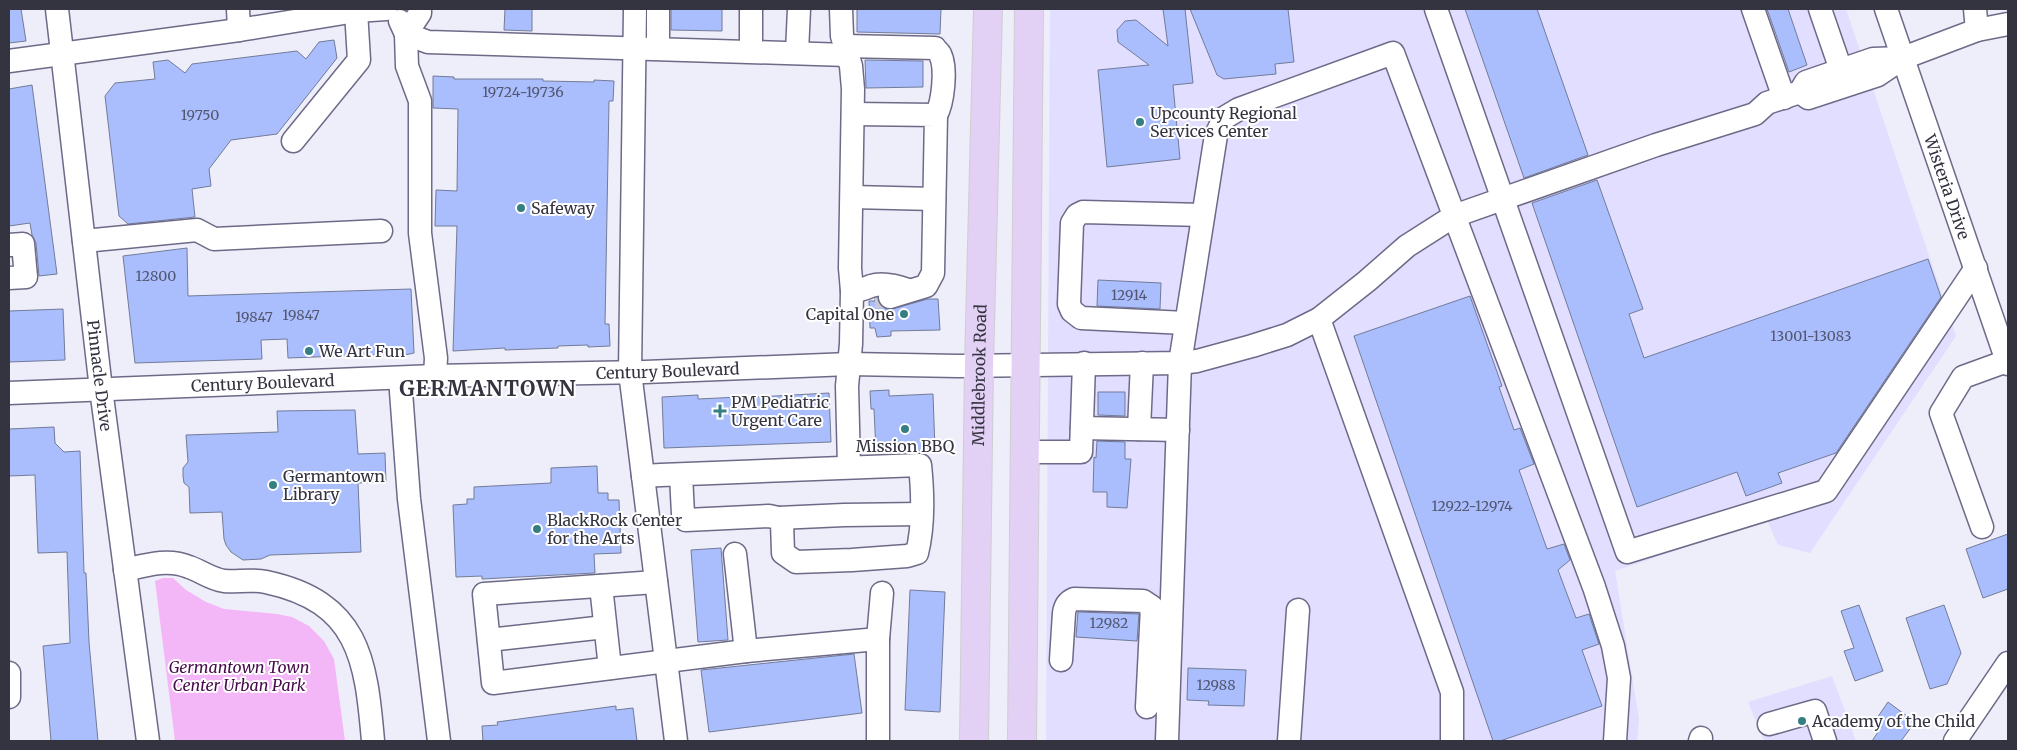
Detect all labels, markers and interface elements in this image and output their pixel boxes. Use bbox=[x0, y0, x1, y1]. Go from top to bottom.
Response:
house number: 19724-19736 bbox=[482, 83, 564, 101]
place label: Upcounty Regional Services Center bbox=[1150, 103, 1297, 141]
house number: 19750 bbox=[181, 106, 219, 124]
marker: Upcounty Regional Services Center bbox=[1134, 116, 1146, 128]
street label: Wisteria Drive bbox=[1920, 131, 1974, 242]
place label: Safeway bbox=[531, 198, 596, 218]
marker: Safeway bbox=[515, 202, 527, 214]
house number: 12800 bbox=[136, 267, 176, 285]
house number: 12914 bbox=[1111, 286, 1147, 304]
place label: Capital One bbox=[806, 304, 894, 324]
street label: Middlebrook Road bbox=[968, 304, 991, 446]
house number: 19847 bbox=[282, 306, 320, 324]
house number: 19847 bbox=[235, 308, 273, 326]
marker: Capital One bbox=[898, 308, 910, 320]
street label: Pinnacle Drive bbox=[83, 319, 117, 432]
house number: 13001-13083 bbox=[1770, 327, 1852, 345]
place label: We Art Fun bbox=[318, 341, 405, 361]
marker: We Art Fun bbox=[303, 345, 315, 357]
street label: Century Boulevard bbox=[596, 358, 740, 383]
street label: Century Boulevard bbox=[191, 370, 335, 396]
district label: GERMANTOWN bbox=[399, 375, 577, 402]
place label: PM Pediatric Urgent Care bbox=[731, 392, 829, 430]
marker: PM Pediatric Urgent Care bbox=[713, 404, 727, 418]
marker: Mission BBQ bbox=[899, 423, 911, 435]
place label: Mission BBQ bbox=[856, 436, 956, 456]
place label: Germantown Library bbox=[283, 466, 385, 504]
marker: Germantown Library bbox=[267, 479, 279, 491]
house number: 12922-12974 bbox=[1431, 497, 1513, 515]
place label: BlackRock Center for the Arts bbox=[547, 510, 682, 548]
marker: BlackRock Center for the Arts bbox=[531, 523, 543, 535]
house number: 12982 bbox=[1090, 614, 1128, 632]
park label: Germantown Town Center Urban Park bbox=[169, 657, 309, 695]
house number: 12988 bbox=[1196, 676, 1236, 694]
place label: Academy of the Child bbox=[1811, 711, 1976, 731]
marker: Academy of the Child bbox=[1796, 715, 1808, 727]

